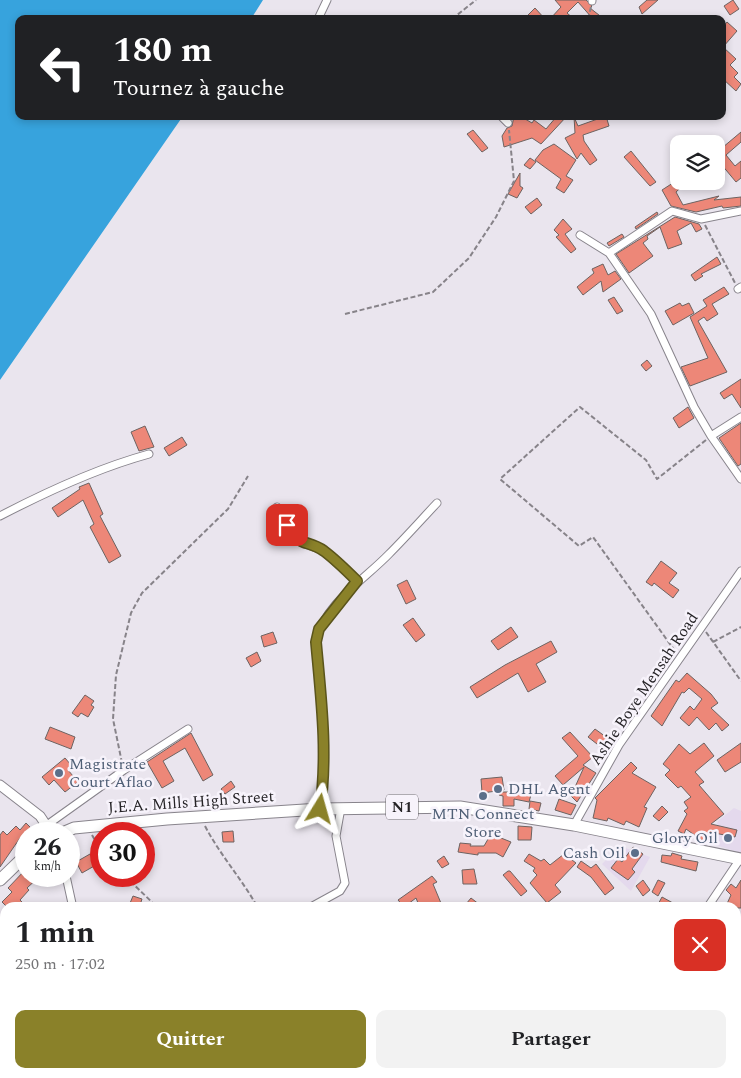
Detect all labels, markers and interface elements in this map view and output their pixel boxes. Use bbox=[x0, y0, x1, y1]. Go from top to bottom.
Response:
text: 180 m bbox=[113, 24, 212, 77]
icon: left bbox=[30, 35, 95, 100]
text: Tournez à gauche bbox=[113, 72, 284, 105]
map controls bbox=[670, 135, 725, 190]
button: layers bbox=[670, 135, 725, 190]
pin bbox=[266, 504, 308, 546]
icon: arrive bbox=[273, 511, 301, 539]
street label: Ashie Boye Mensah Road bbox=[584, 608, 704, 770]
place label: Magistrate Court Aflao bbox=[69, 752, 153, 794]
marker: Magistrate Court Aflao bbox=[53, 767, 65, 779]
place label: DHL Agent bbox=[508, 777, 591, 801]
position arrow bbox=[293, 782, 345, 834]
marker: DHL Agent bbox=[492, 783, 504, 795]
street label: J.E.A. Mills High Street bbox=[107, 784, 275, 820]
marker: MTN Connect Store bbox=[477, 790, 489, 802]
road number: N1 bbox=[386, 794, 418, 820]
place label: MTN Connect Store bbox=[432, 802, 535, 844]
speed limit sign: 30 bbox=[90, 822, 155, 887]
place label: Glory Oil bbox=[652, 826, 718, 850]
text: 26 bbox=[33, 829, 62, 867]
marker: Glory Oil bbox=[722, 832, 734, 844]
place label: Cash Oil bbox=[563, 841, 625, 865]
marker: Cash Oil bbox=[629, 847, 641, 859]
text: km/h bbox=[34, 857, 61, 876]
text: 1 min bbox=[15, 910, 95, 956]
button: close bbox=[674, 919, 726, 971]
text: 250 m · 17:02 bbox=[15, 952, 105, 976]
button: Quitter bbox=[15, 1010, 366, 1068]
button: Partager bbox=[376, 1010, 726, 1068]

